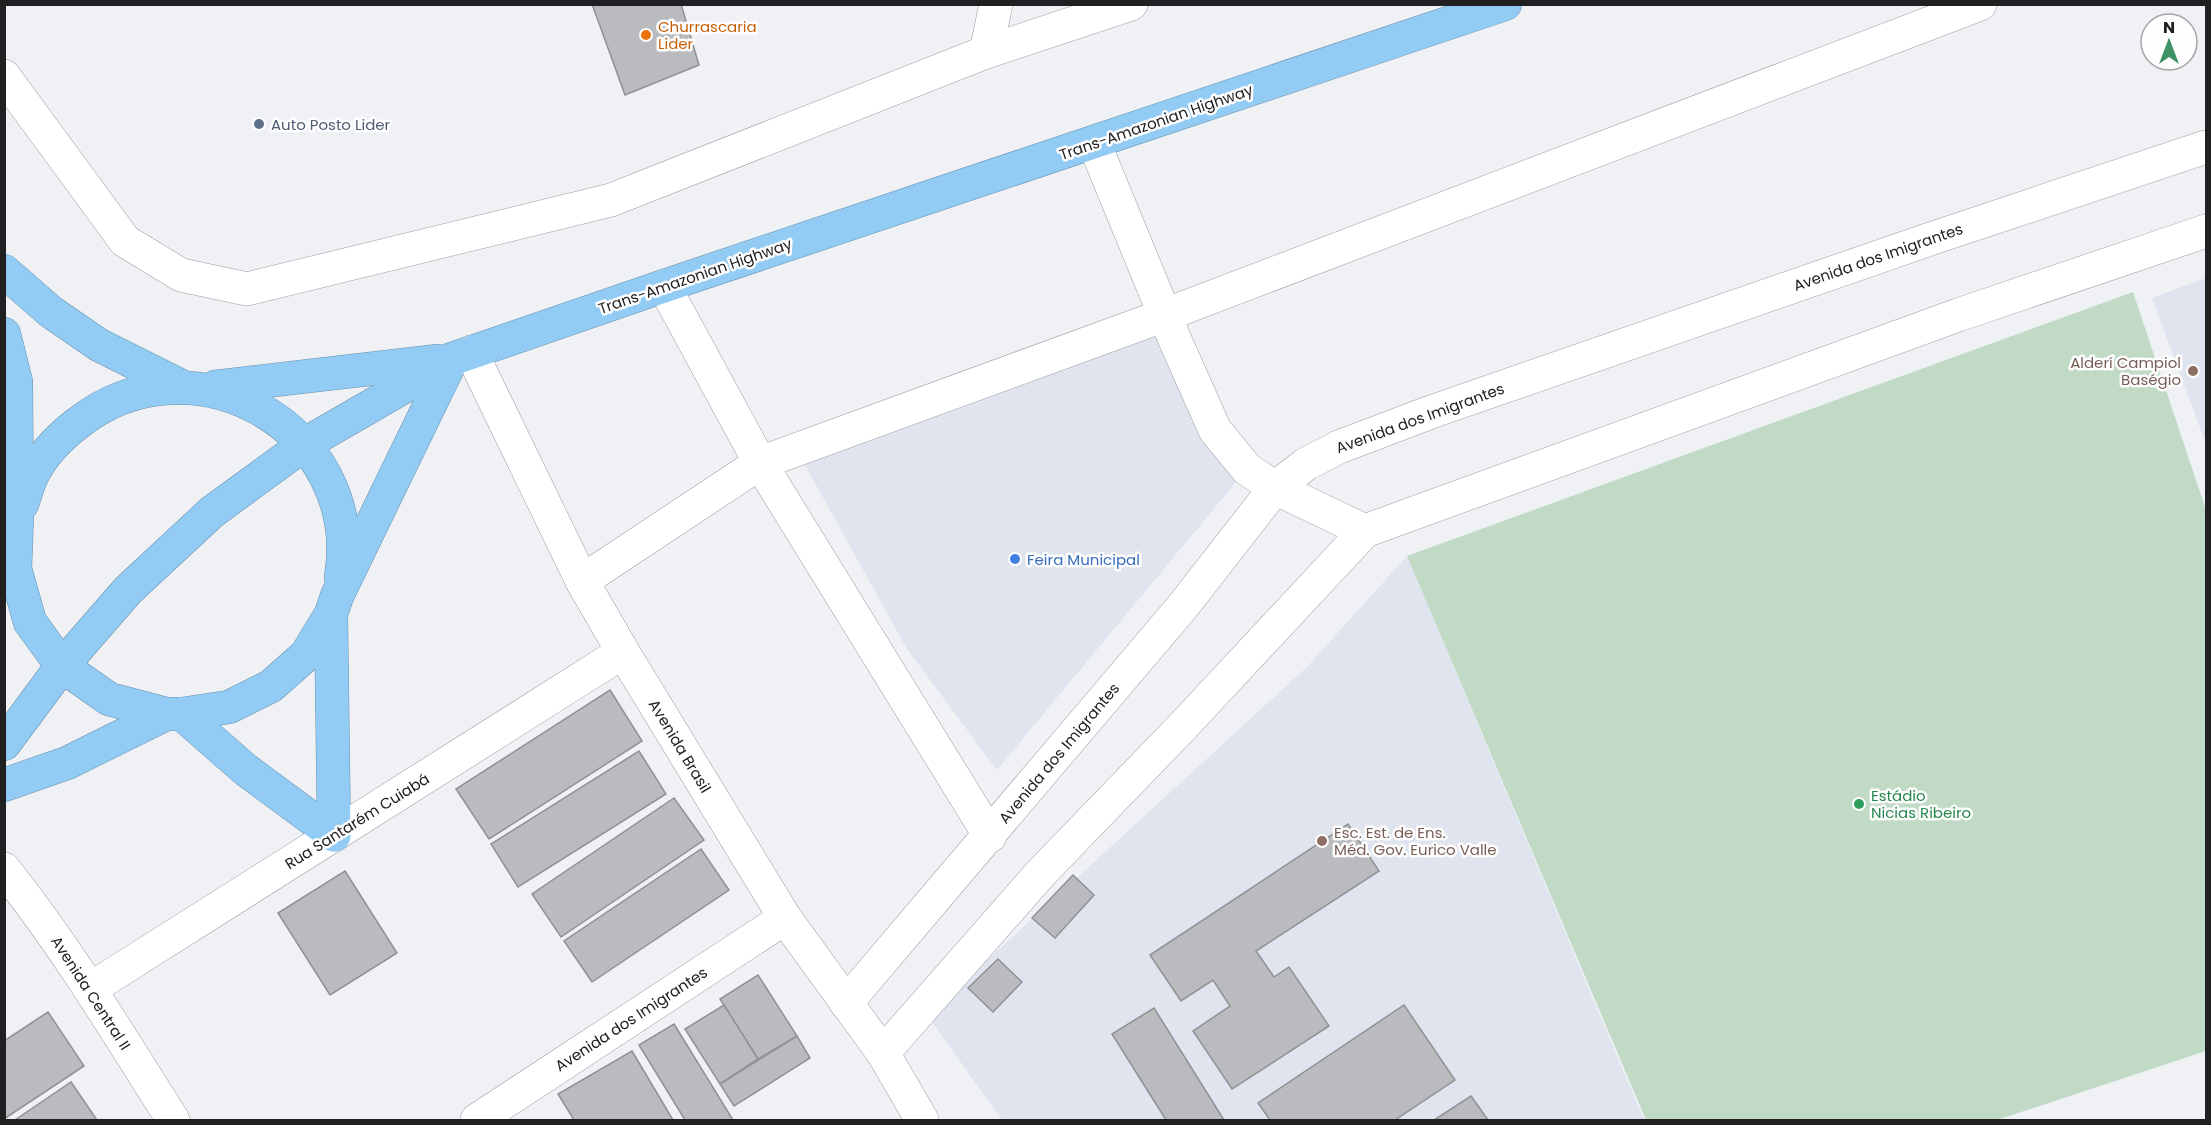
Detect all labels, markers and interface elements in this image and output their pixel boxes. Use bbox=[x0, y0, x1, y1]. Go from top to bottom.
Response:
north arrow bbox=[2139, 12, 2199, 72]
place label: Churrascaria Lider bbox=[658, 16, 757, 54]
text: N bbox=[2163, 16, 2175, 39]
marker: Churrascaria Lider bbox=[639, 28, 653, 42]
street label: Trans-Amazonian Highway bbox=[1056, 79, 1256, 165]
place label: Auto Posto Lider bbox=[271, 114, 391, 135]
marker: Auto Posto Lider bbox=[252, 117, 266, 131]
street label: Avenida dos Imigrantes bbox=[1790, 218, 1966, 296]
street label: Trans-Amazonian Highway bbox=[595, 233, 795, 319]
place label: Alderí Campiol Baségio bbox=[2070, 352, 2181, 390]
marker: Alderí Campiol Baségio bbox=[2186, 364, 2200, 378]
street label: Avenida dos Imigrantes bbox=[1333, 378, 1507, 458]
place label: Feira Municipal bbox=[1027, 549, 1140, 570]
marker: Feira Municipal bbox=[1008, 552, 1022, 566]
street label: Avenida dos Imigrantes bbox=[994, 678, 1124, 828]
street label: Avenida Brasil bbox=[644, 695, 716, 797]
street label: Rua Santarém Cuiabá bbox=[281, 768, 433, 874]
place label: Estádio Nicias Ribeiro bbox=[1871, 785, 1971, 823]
marker: Estádio Nicias Ribeiro bbox=[1852, 797, 1866, 811]
place label: Esc. Est. de Ens. Méd. Gov. Eurico Valle bbox=[1334, 822, 1497, 860]
marker: Esc. Est. de Ens. Méd. Gov. Eurico Valle bbox=[1315, 834, 1329, 848]
street label: Avenida Central II bbox=[46, 932, 136, 1054]
street label: Avenida dos Imigrantes bbox=[551, 962, 711, 1076]

